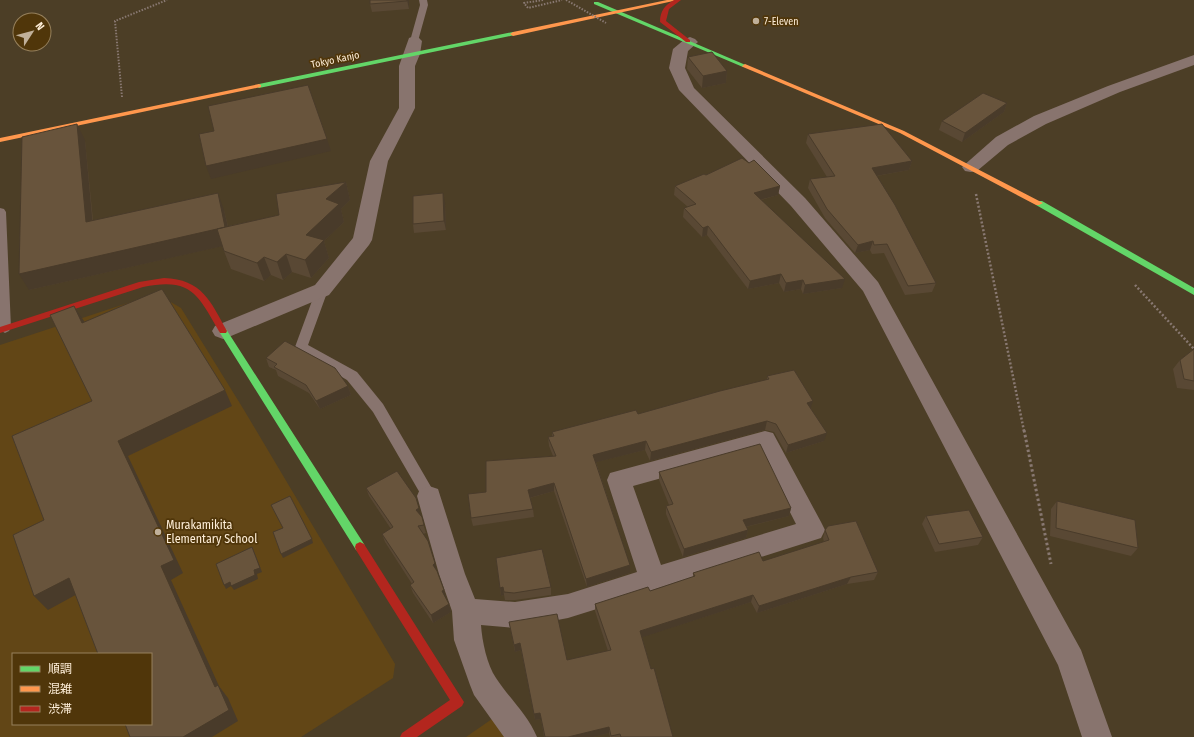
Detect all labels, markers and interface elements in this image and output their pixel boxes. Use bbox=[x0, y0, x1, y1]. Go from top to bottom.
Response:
north arrow bbox=[12, 12, 52, 52]
marker: 7-Eleven bbox=[751, 16, 761, 26]
place label: 7-Eleven bbox=[764, 16, 798, 28]
text: N bbox=[32, 20, 47, 33]
street label: Tokyo Kanjo bbox=[310, 49, 361, 71]
place label: Murakamikita Elementary School bbox=[166, 518, 257, 546]
marker: Murakamikita Elementary School bbox=[153, 527, 163, 537]
legend bbox=[12, 653, 152, 725]
text: 順調 bbox=[48, 662, 72, 676]
text: 混雑 bbox=[48, 682, 72, 696]
text: 渋滞 bbox=[48, 702, 72, 716]

